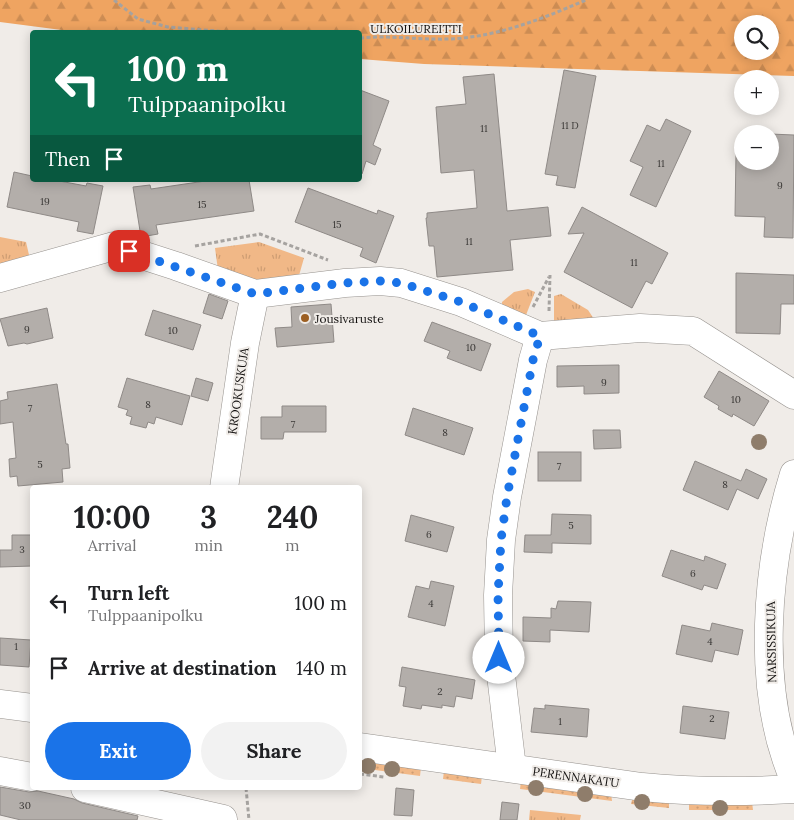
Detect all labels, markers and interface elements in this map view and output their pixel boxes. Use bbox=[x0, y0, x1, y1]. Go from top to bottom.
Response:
map controls bbox=[734, 15, 779, 170]
button: search bbox=[734, 15, 779, 60]
street label: ULKOILUREITTI bbox=[370, 21, 462, 36]
text: 100 m bbox=[128, 46, 228, 91]
icon: left bbox=[45, 50, 110, 115]
button: + bbox=[734, 70, 779, 115]
text: Tulppaanipolku bbox=[128, 90, 286, 118]
house number: 11 D bbox=[561, 119, 579, 132]
house number: 11 bbox=[480, 122, 488, 135]
button: − bbox=[734, 125, 779, 170]
icon: arrive bbox=[100, 145, 128, 173]
text: Then bbox=[45, 147, 90, 171]
house number: 11 bbox=[657, 157, 665, 170]
house number: 9 bbox=[777, 179, 783, 192]
house number: 19 bbox=[40, 195, 50, 208]
house number: 15 bbox=[197, 198, 207, 211]
house number: 15 bbox=[332, 218, 342, 231]
pin bbox=[108, 230, 150, 272]
house number: 11 bbox=[465, 235, 473, 248]
icon: arrive bbox=[115, 237, 143, 265]
house number: 11 bbox=[630, 256, 638, 269]
place label: Jousivaruste bbox=[314, 311, 384, 326]
marker: Jousivaruste bbox=[299, 312, 311, 324]
house number: 9 bbox=[24, 323, 30, 336]
house number: 10 bbox=[168, 324, 178, 337]
house number: 10 bbox=[466, 341, 476, 354]
street label: KROOKUSKUJA bbox=[224, 346, 252, 435]
house number: 9 bbox=[601, 376, 607, 389]
house number: 10 bbox=[731, 393, 741, 406]
house number: 8 bbox=[145, 398, 151, 411]
house number: 7 bbox=[28, 402, 33, 415]
house number: 7 bbox=[291, 418, 296, 431]
house number: 8 bbox=[442, 426, 448, 439]
house number: 5 bbox=[37, 458, 43, 471]
house number: 7 bbox=[557, 460, 562, 473]
house number: 8 bbox=[722, 478, 728, 491]
text: 10:00 bbox=[74, 498, 151, 536]
text: 3 bbox=[200, 498, 217, 536]
text: 240 bbox=[267, 498, 318, 536]
house number: 5 bbox=[568, 519, 574, 532]
house number: 6 bbox=[426, 528, 432, 541]
text: Arrival bbox=[88, 535, 137, 555]
text: min bbox=[194, 535, 223, 555]
text: m bbox=[285, 535, 300, 555]
house number: 3 bbox=[19, 543, 25, 556]
house number: 6 bbox=[690, 567, 696, 580]
text: Turn left bbox=[88, 581, 169, 605]
icon: left bbox=[45, 589, 73, 617]
text: 100 m bbox=[295, 591, 347, 615]
house number: 4 bbox=[428, 597, 434, 610]
street label: NARSISSIKUJA bbox=[763, 601, 779, 683]
text: Tulppaanipolku bbox=[88, 605, 203, 625]
position arrow bbox=[472, 631, 524, 683]
house number: 4 bbox=[707, 635, 713, 648]
house number: 1 bbox=[14, 640, 18, 653]
icon: arrive bbox=[45, 654, 73, 682]
text: Arrive at destination bbox=[88, 656, 277, 680]
text: 140 m bbox=[296, 656, 347, 680]
house number: 2 bbox=[437, 685, 443, 698]
house number: 2 bbox=[709, 712, 715, 725]
house number: 1 bbox=[558, 715, 562, 728]
button: Exit bbox=[45, 722, 191, 780]
button: Share bbox=[201, 722, 347, 780]
street label: PERENNAKATU bbox=[532, 763, 620, 791]
house number: 30 bbox=[19, 799, 31, 812]

